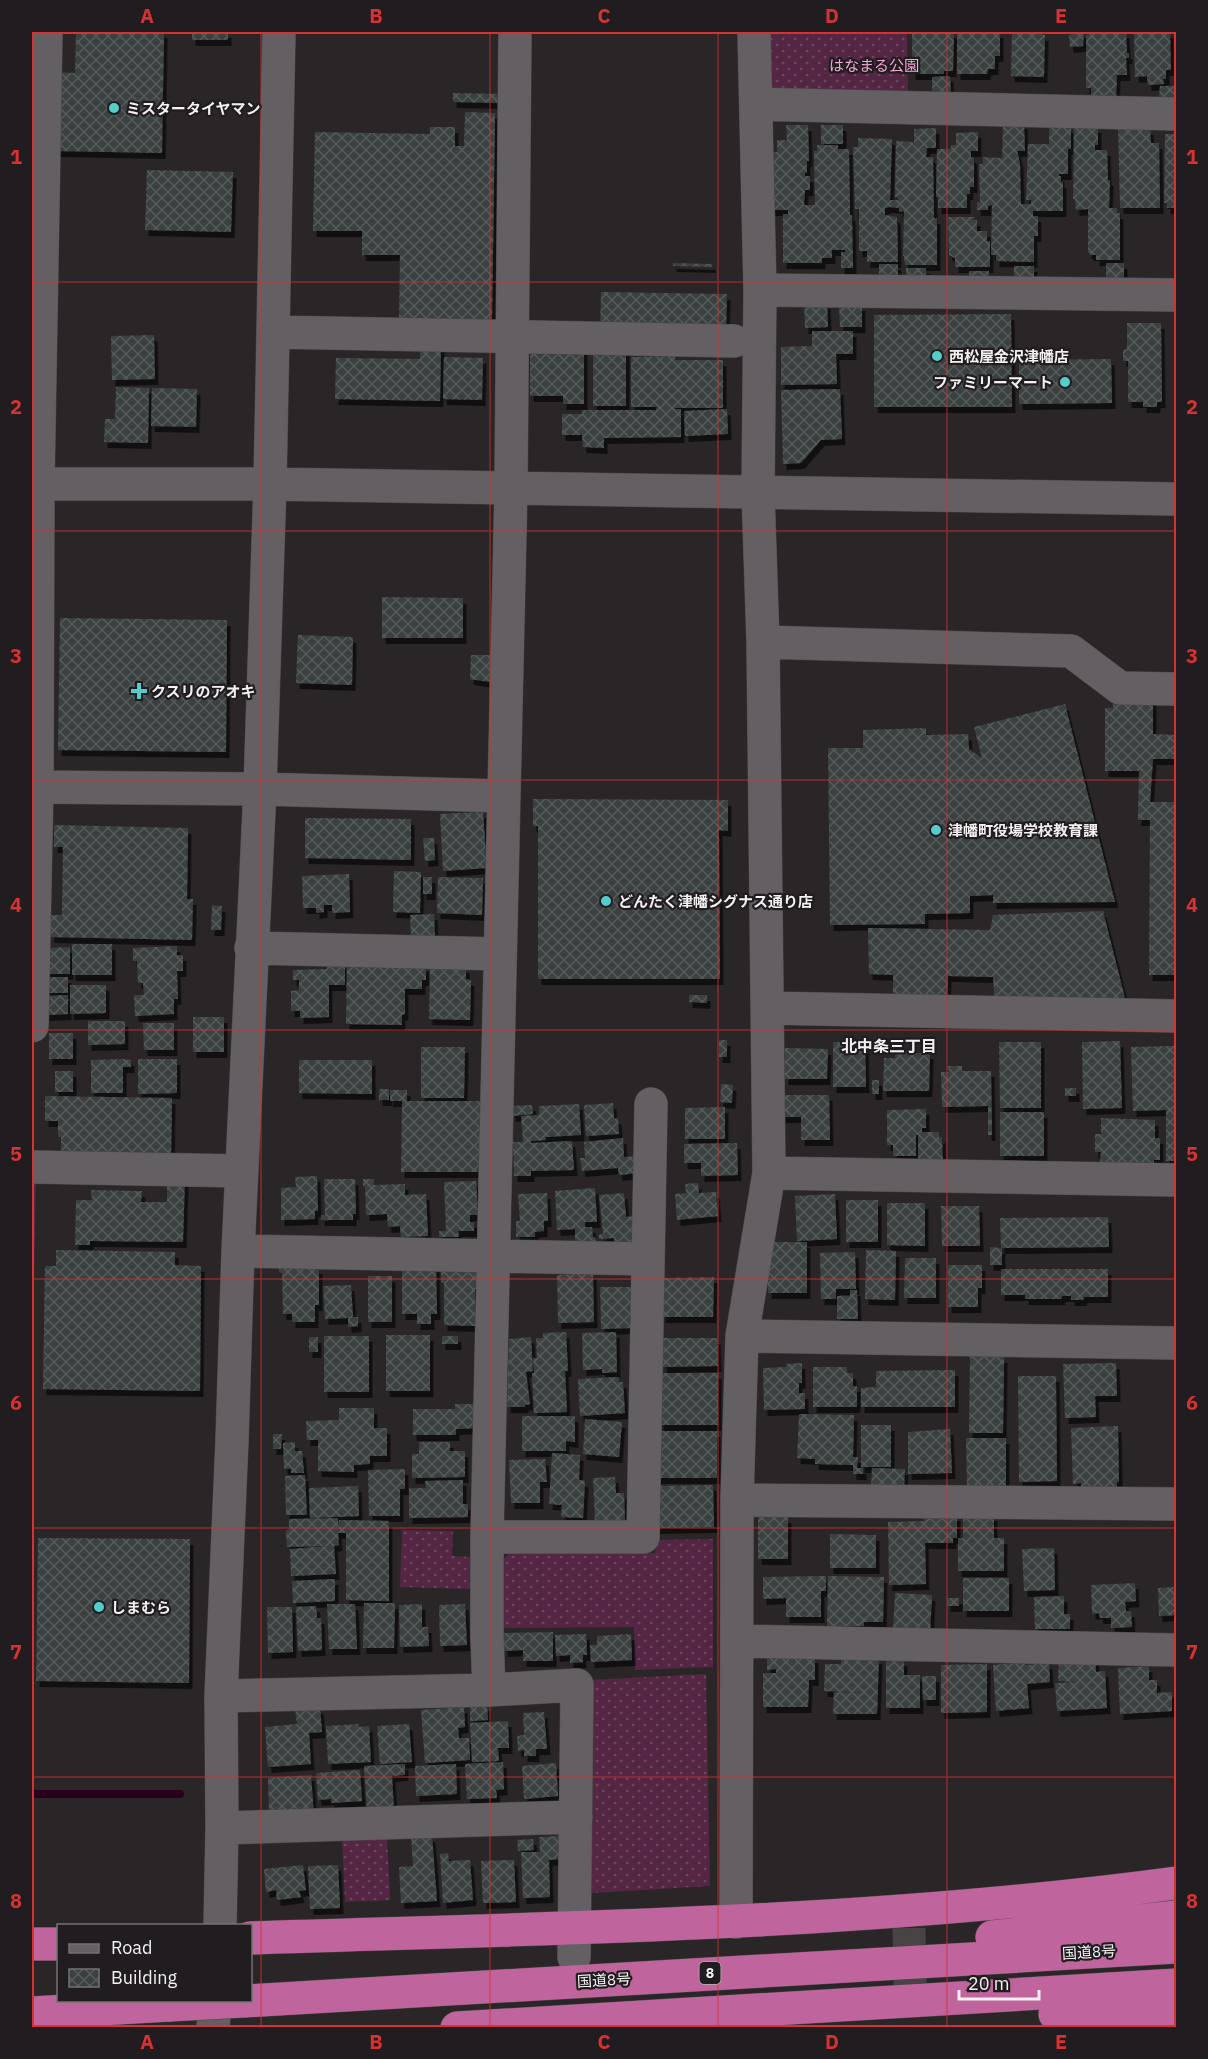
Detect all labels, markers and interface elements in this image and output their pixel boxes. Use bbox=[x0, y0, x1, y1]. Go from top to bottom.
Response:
text: A bbox=[140, 2, 154, 29]
text: B bbox=[369, 2, 383, 29]
text: C bbox=[597, 2, 611, 29]
text: D bbox=[825, 2, 839, 29]
text: E bbox=[1055, 2, 1067, 29]
park label: はなまる公園 bbox=[829, 56, 919, 75]
place label: ミスタータイヤマン bbox=[126, 99, 261, 118]
marker: ミスタータイヤマン bbox=[107, 101, 121, 115]
text: 1 bbox=[10, 143, 22, 170]
text: 1 bbox=[1186, 143, 1198, 170]
place label: 西松屋金沢津幡店 bbox=[949, 347, 1069, 366]
marker: 西松屋金沢津幡店 bbox=[930, 349, 944, 363]
place label: ファミリーマート bbox=[933, 373, 1053, 392]
marker: ファミリーマート bbox=[1058, 375, 1072, 389]
text: 2 bbox=[10, 393, 22, 420]
text: 2 bbox=[1186, 393, 1198, 420]
text: 3 bbox=[10, 642, 22, 669]
text: 3 bbox=[1186, 642, 1198, 669]
place label: クスリのアオキ bbox=[151, 682, 256, 701]
marker: クスリのアオキ bbox=[132, 684, 146, 698]
place label: 津幡町役場学校教育課 bbox=[948, 821, 1098, 840]
marker: 津幡町役場学校教育課 bbox=[929, 823, 943, 837]
text: 4 bbox=[10, 891, 22, 918]
text: 4 bbox=[1186, 891, 1198, 918]
place label: どんたく津幡シグナス通り店 bbox=[618, 892, 813, 911]
marker: どんたく津幡シグナス通り店 bbox=[599, 894, 613, 908]
district label: 北中条三丁目 bbox=[841, 1036, 937, 1056]
text: 5 bbox=[10, 1140, 22, 1167]
text: 5 bbox=[1186, 1140, 1198, 1167]
text: 6 bbox=[10, 1389, 22, 1416]
text: 6 bbox=[1186, 1389, 1198, 1416]
place label: しまむら bbox=[111, 1598, 171, 1617]
marker: しまむら bbox=[92, 1600, 106, 1614]
text: 7 bbox=[10, 1638, 22, 1665]
text: 7 bbox=[1186, 1638, 1198, 1665]
text: 8 bbox=[10, 1887, 22, 1914]
text: 8 bbox=[1186, 1887, 1198, 1914]
legend bbox=[57, 1924, 252, 2002]
text: Road bbox=[111, 1936, 152, 1959]
street label: 国道8号 bbox=[1062, 1941, 1116, 1963]
road number: 8 bbox=[700, 1962, 720, 1984]
scale bar bbox=[959, 1963, 1038, 2001]
text: Building bbox=[111, 1966, 178, 1989]
street label: 国道8号 bbox=[577, 1969, 631, 1991]
text: 20 m bbox=[968, 1972, 1010, 1995]
text: A bbox=[140, 2028, 154, 2055]
text: B bbox=[369, 2028, 383, 2055]
text: C bbox=[597, 2028, 611, 2055]
text: D bbox=[825, 2028, 839, 2055]
text: E bbox=[1055, 2028, 1067, 2055]

